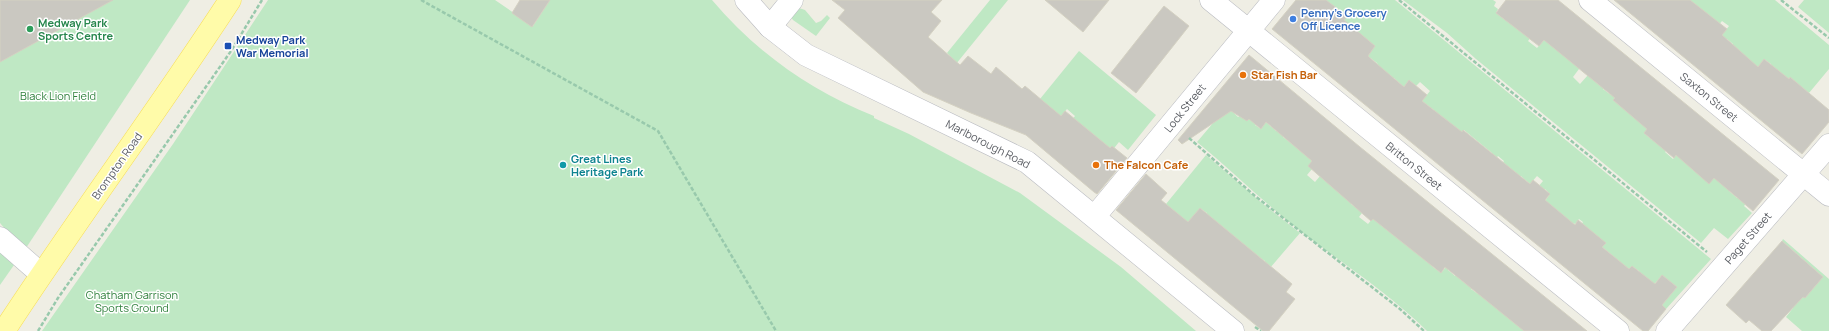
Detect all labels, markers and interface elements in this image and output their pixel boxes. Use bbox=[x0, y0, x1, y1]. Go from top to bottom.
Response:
place label: Penny's Grocery Off Licence bbox=[1301, 5, 1388, 33]
marker: Penny's Grocery Off Licence bbox=[1288, 14, 1298, 24]
place label: Medway Park Sports Centre bbox=[38, 15, 114, 43]
marker: Medway Park Sports Centre bbox=[25, 24, 35, 34]
place label: Medway Park War Memorial bbox=[236, 32, 309, 60]
marker: Medway Park War Memorial bbox=[223, 41, 233, 51]
place label: Star Fish Bar bbox=[1251, 67, 1318, 82]
street label: Saxton Street bbox=[1677, 69, 1741, 125]
marker: Star Fish Bar bbox=[1238, 70, 1248, 80]
street label: Lock Street bbox=[1160, 80, 1209, 135]
park label: Black Lion Field bbox=[20, 88, 96, 103]
street label: Marlborough Road bbox=[943, 116, 1033, 171]
street label: Brompton Road bbox=[88, 129, 145, 202]
street label: Britton Street bbox=[1383, 138, 1446, 193]
place label: Great Lines Heritage Park bbox=[571, 151, 644, 179]
place label: The Falcon Cafe bbox=[1104, 157, 1189, 172]
marker: Great Lines Heritage Park bbox=[558, 160, 568, 170]
marker: The Falcon Cafe bbox=[1091, 160, 1101, 170]
street label: Paget Street bbox=[1721, 208, 1774, 267]
park label: Chatham Garrison Sports Ground bbox=[86, 287, 178, 315]

